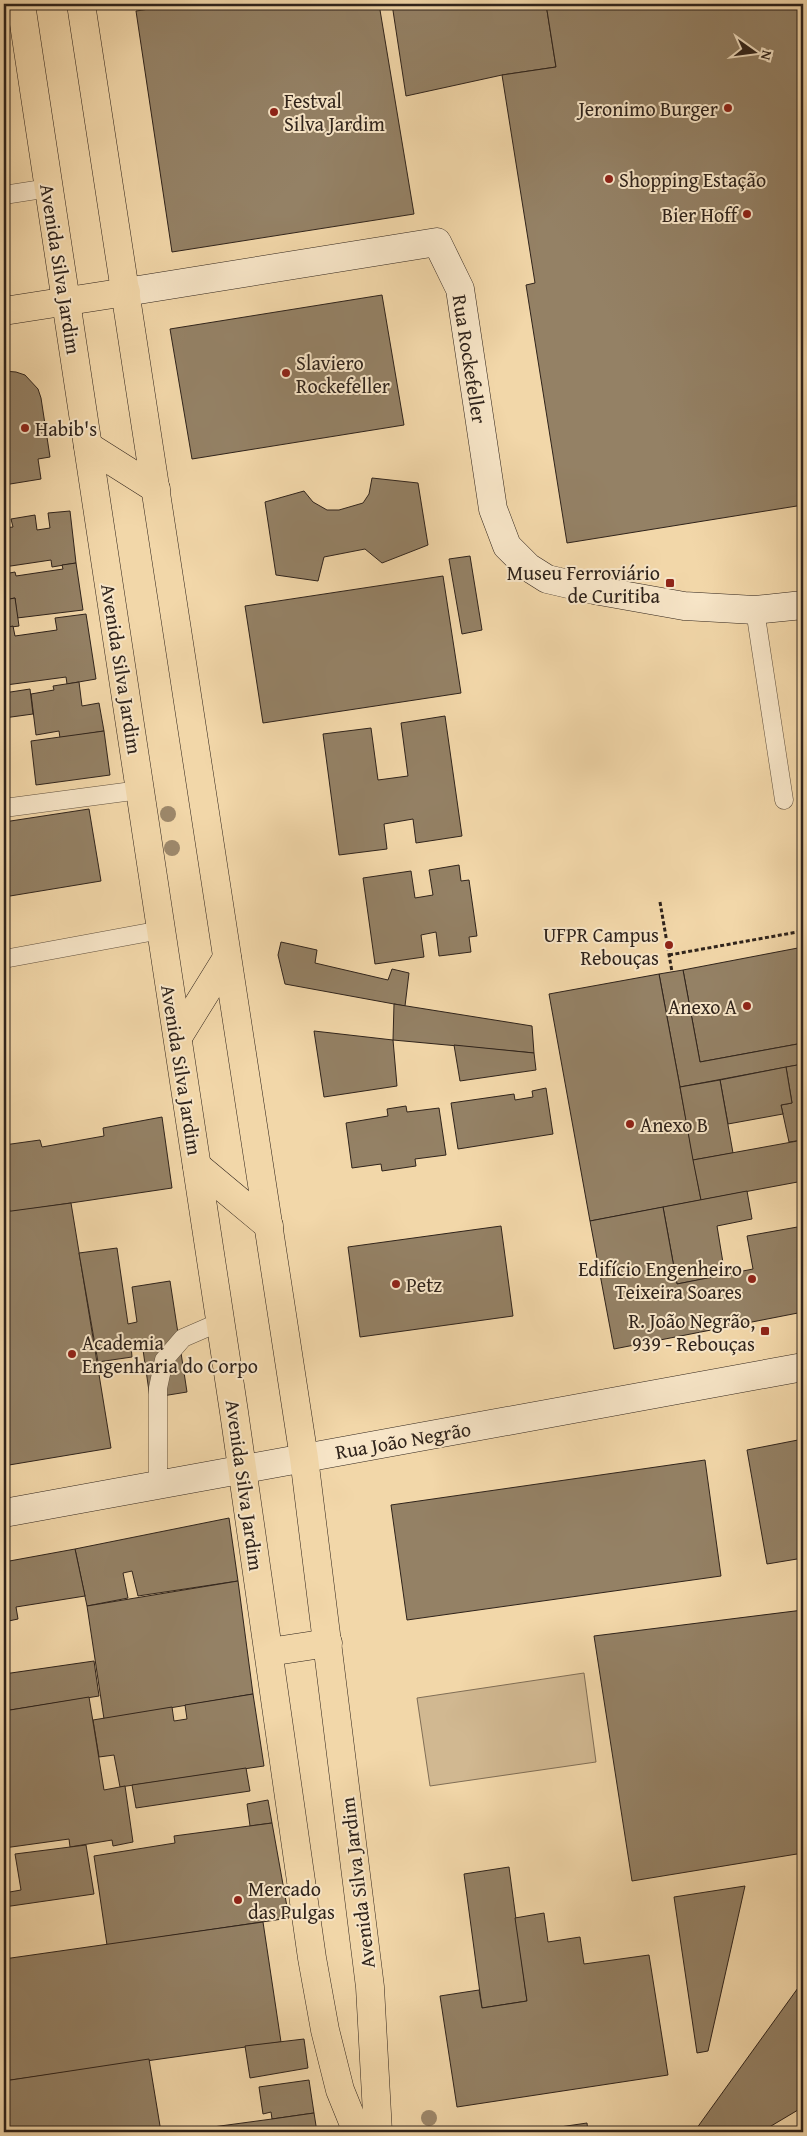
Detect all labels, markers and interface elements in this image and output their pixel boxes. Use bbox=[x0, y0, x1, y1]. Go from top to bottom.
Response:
north arrow bbox=[730, 28, 780, 78]
text: N bbox=[756, 48, 777, 63]
place label: Festval Silva Jardim bbox=[284, 86, 386, 138]
place label: Jeronimo Burger bbox=[575, 94, 718, 123]
marker: Jeronimo Burger bbox=[722, 102, 734, 114]
marker: Festval Silva Jardim bbox=[268, 106, 280, 118]
place label: Shopping Estação bbox=[619, 165, 766, 194]
marker: Shopping Estação bbox=[603, 173, 615, 185]
street label: Avenida Silva Jardim bbox=[33, 182, 89, 357]
place label: Bier Hoff bbox=[662, 200, 739, 229]
marker: Bier Hoff bbox=[741, 208, 753, 220]
street label: Rua Rockefeller bbox=[445, 292, 495, 426]
place label: Slaviero Rockefeller bbox=[296, 348, 390, 400]
marker: Slaviero Rockefeller bbox=[280, 367, 292, 379]
place label: Habib's bbox=[35, 414, 97, 443]
marker: Habib's bbox=[19, 422, 31, 434]
place label: Museu Ferroviário de Curitiba bbox=[507, 558, 661, 610]
marker: Museu Ferroviário de Curitiba bbox=[664, 577, 676, 589]
street label: Avenida Silva Jardim bbox=[94, 582, 150, 757]
place label: UFPR Campus Rebouças bbox=[543, 920, 659, 972]
marker: UFPR Campus Rebouças bbox=[663, 939, 675, 951]
street label: Avenida Silva Jardim bbox=[154, 983, 210, 1158]
place label: Anexo A bbox=[668, 992, 737, 1021]
marker: Anexo A bbox=[741, 1000, 753, 1012]
place label: Anexo B bbox=[640, 1110, 708, 1139]
marker: Anexo B bbox=[624, 1118, 636, 1130]
place label: Edifício Engenheiro Teixeira Soares bbox=[578, 1254, 742, 1306]
place label: Petz bbox=[406, 1270, 442, 1299]
marker: Edifício Engenheiro Teixeira Soares bbox=[746, 1273, 758, 1285]
marker: Petz bbox=[390, 1278, 402, 1290]
place label: R. João Negrão, 939 - Rebouças bbox=[628, 1306, 755, 1358]
marker: R. João Negrão, 939 - Rebouças bbox=[759, 1325, 771, 1337]
place label: Academia Engenharia do Corpo bbox=[82, 1328, 258, 1380]
marker: Academia Engenharia do Corpo bbox=[66, 1348, 78, 1360]
street label: Avenida Silva Jardim bbox=[219, 1398, 271, 1573]
street label: Rua João Negrão bbox=[333, 1414, 473, 1466]
street label: Avenida Silva Jardim bbox=[332, 1795, 382, 1970]
place label: Mercado das Pulgas bbox=[248, 1874, 335, 1926]
marker: Mercado das Pulgas bbox=[232, 1894, 244, 1906]

